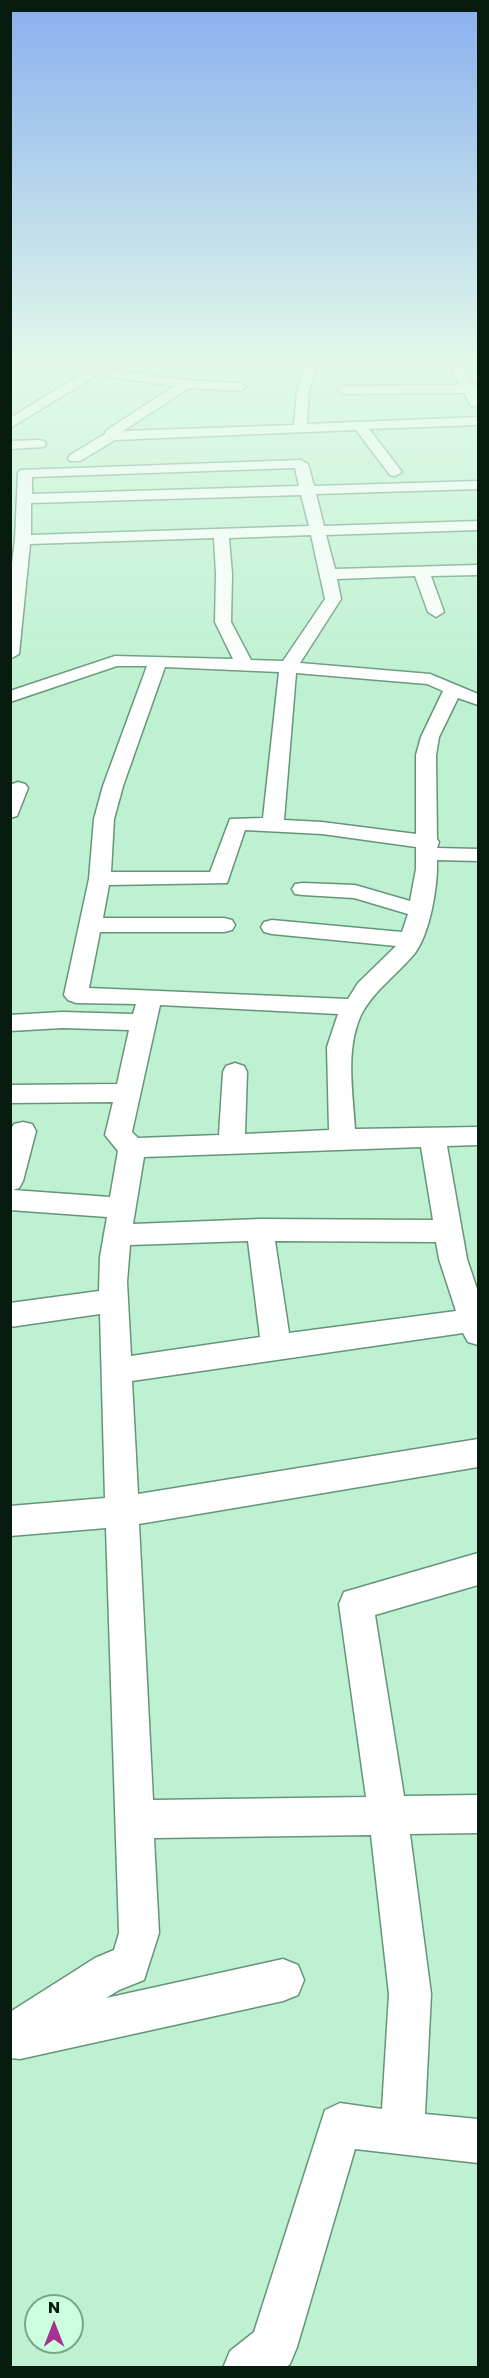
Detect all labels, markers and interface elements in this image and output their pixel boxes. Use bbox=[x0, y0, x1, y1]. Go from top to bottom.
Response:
north arrow bbox=[24, 2294, 84, 2354]
text: N bbox=[48, 2296, 60, 2319]

